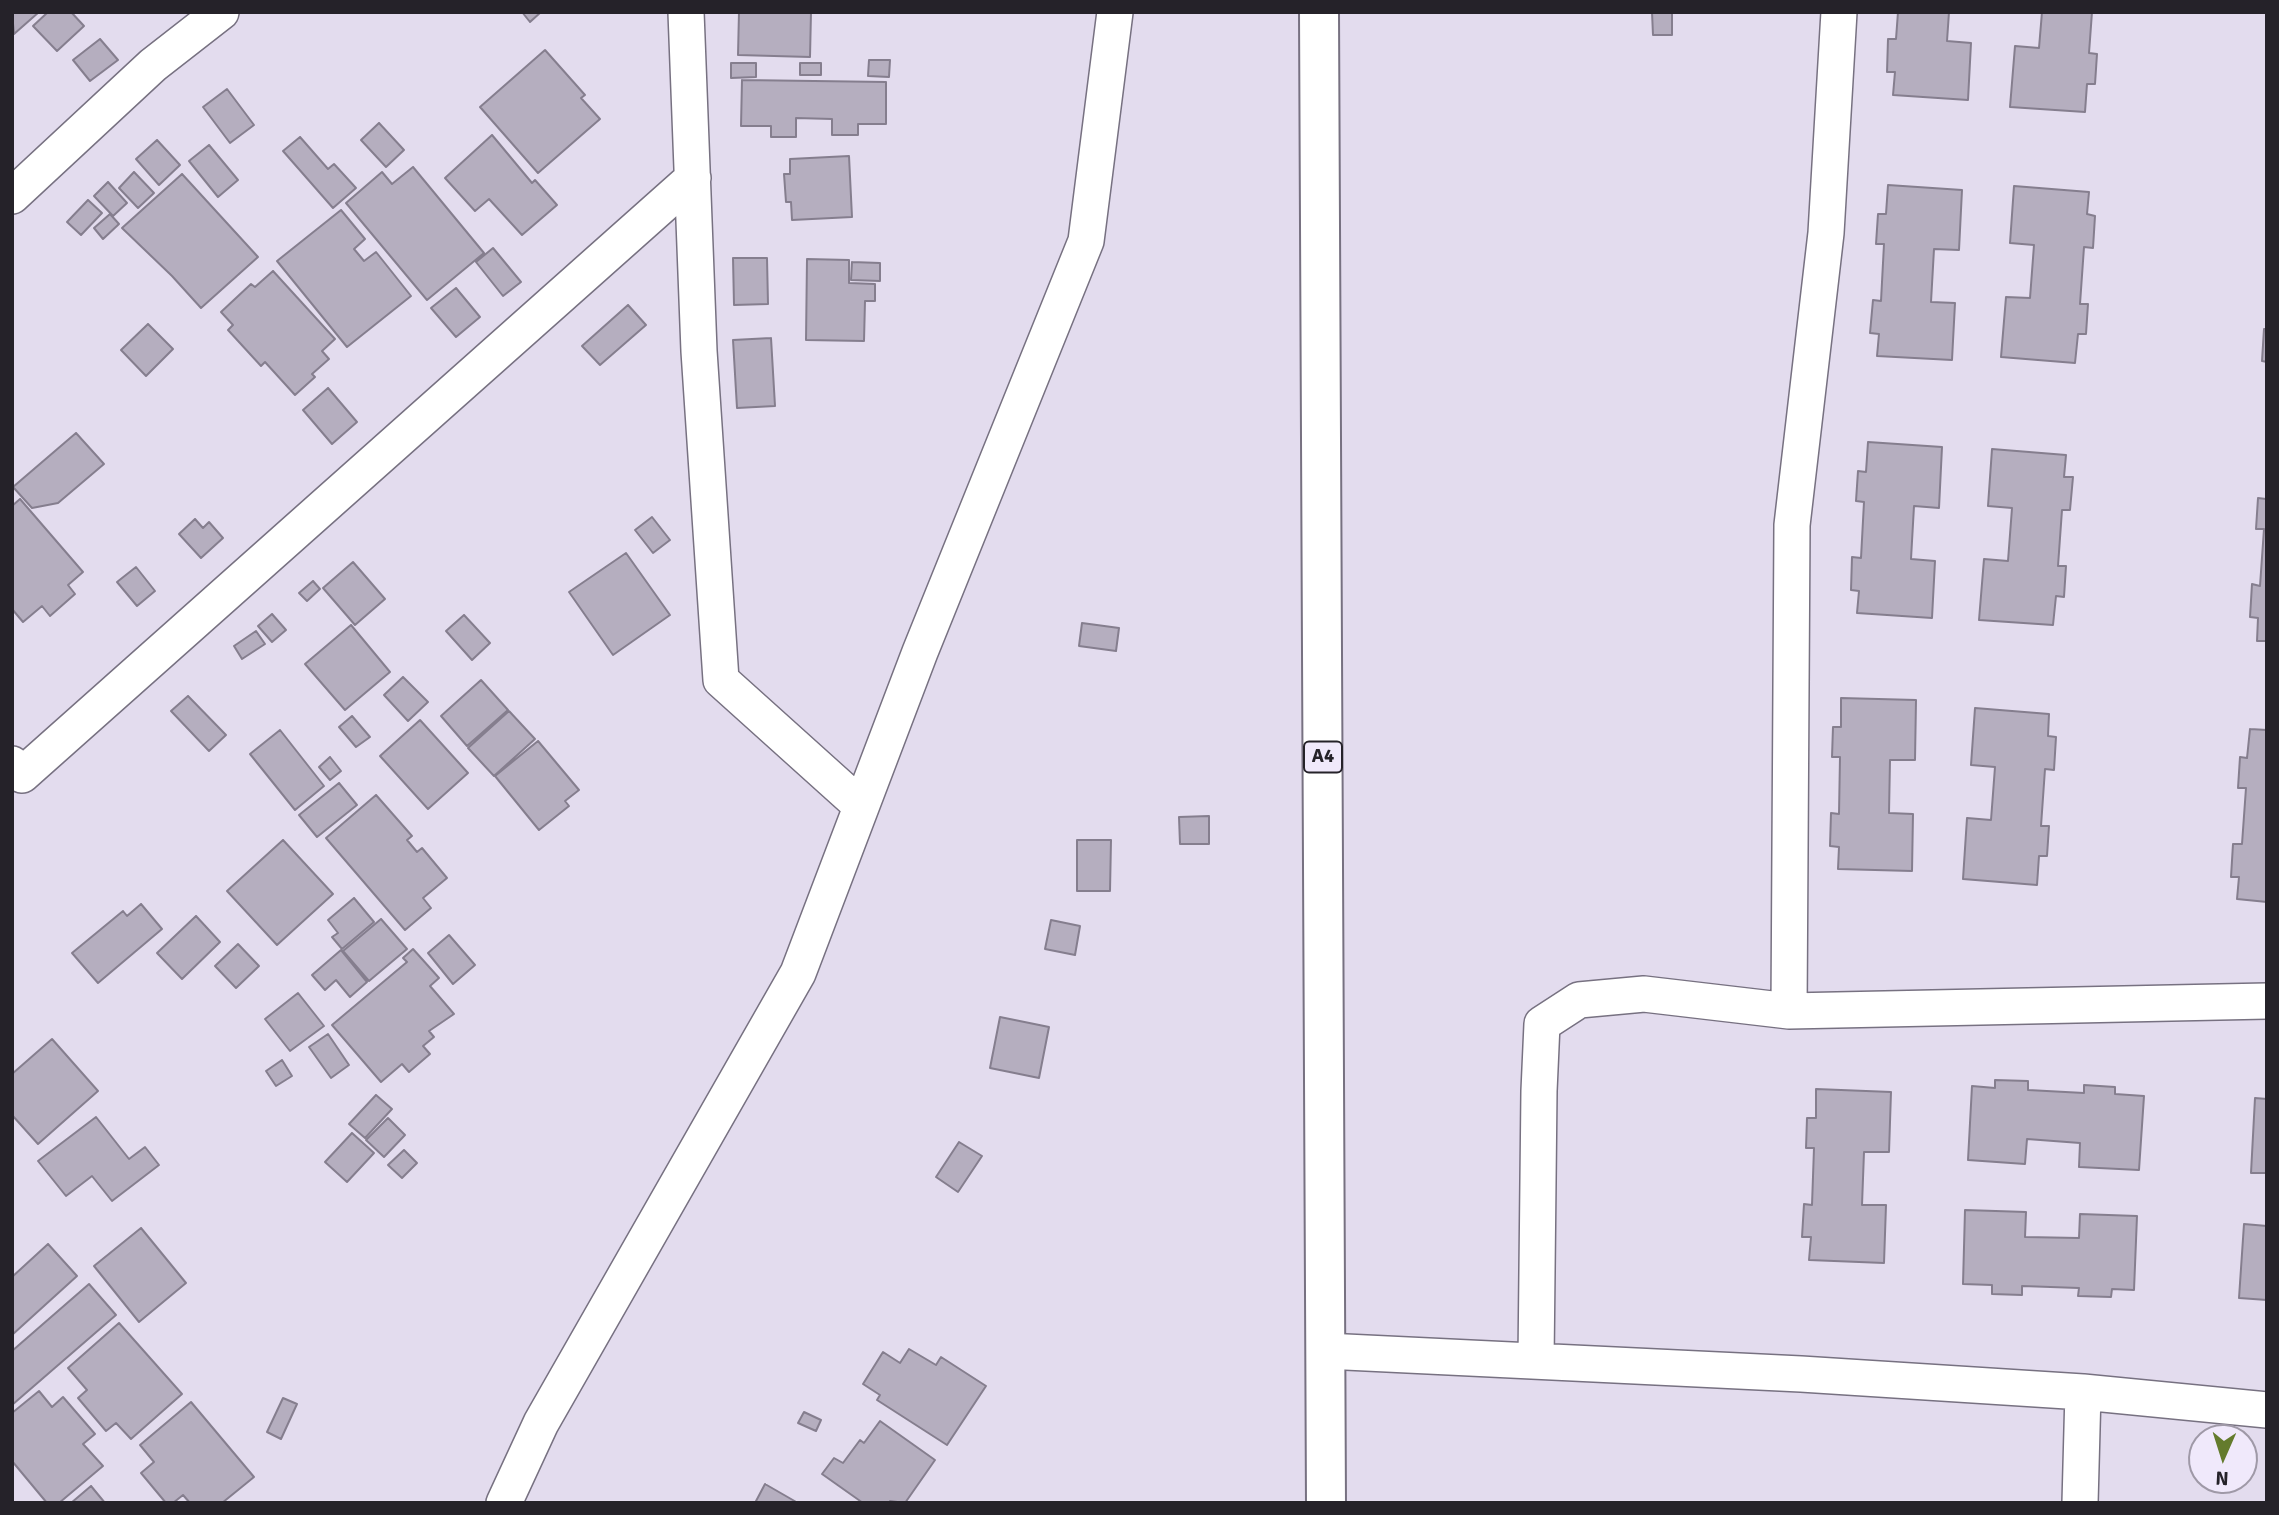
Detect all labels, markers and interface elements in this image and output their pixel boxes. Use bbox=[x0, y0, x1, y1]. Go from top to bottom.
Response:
road number: A4 bbox=[1304, 742, 1342, 772]
north arrow bbox=[2188, 1424, 2258, 1494]
text: N bbox=[2215, 1466, 2229, 1490]

